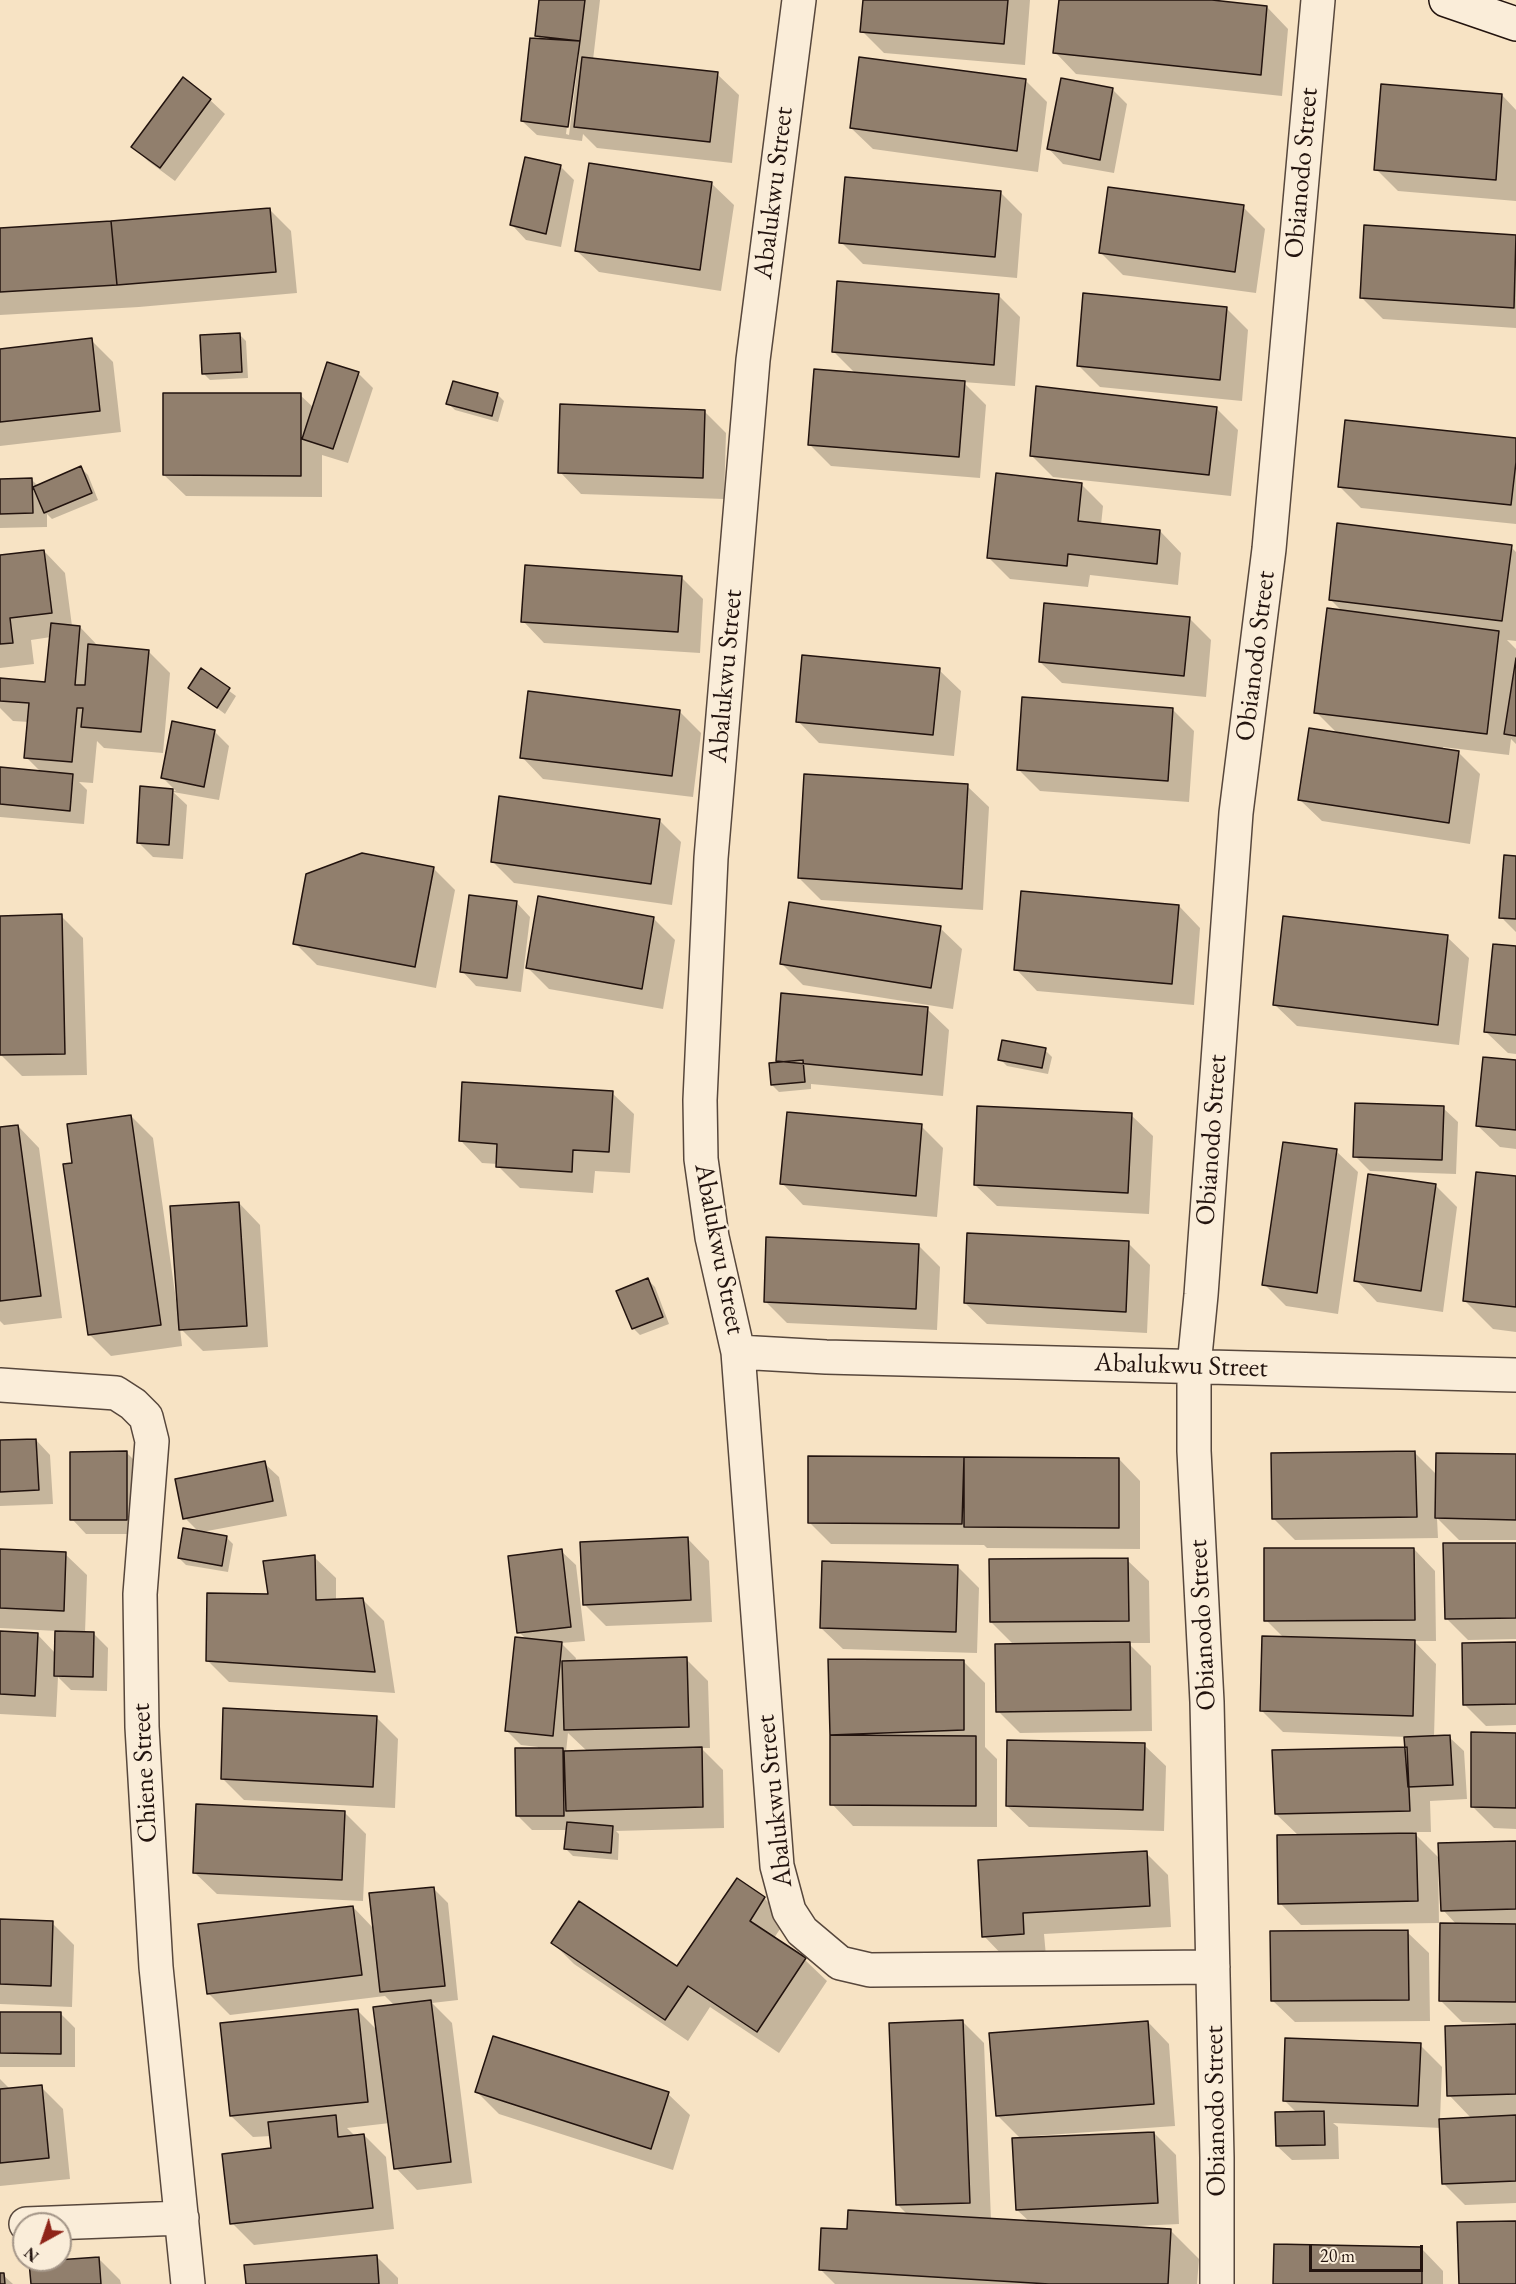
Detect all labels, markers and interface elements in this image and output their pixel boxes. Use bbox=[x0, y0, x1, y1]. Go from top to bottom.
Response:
street label: Obianodo Street bbox=[1278, 86, 1326, 260]
street label: Abalukwu Street bbox=[747, 105, 801, 281]
street label: Obianodo Street bbox=[1229, 569, 1283, 743]
street label: Abalukwu Street bbox=[702, 588, 750, 764]
street label: Obianodo Street bbox=[1190, 1053, 1234, 1227]
street label: Abalukwu Street bbox=[687, 1161, 751, 1337]
street label: Abalukwu Street bbox=[1094, 1347, 1268, 1385]
street label: Obianodo Street bbox=[1182, 1539, 1224, 1711]
street label: Chiene Street bbox=[125, 1702, 165, 1844]
street label: Abalukwu Street bbox=[750, 1713, 800, 1889]
street label: Obianodo Street bbox=[1198, 2025, 1234, 2197]
north arrow bbox=[12, 2212, 72, 2272]
scale bar bbox=[1312, 2233, 1426, 2271]
text: N bbox=[20, 2242, 43, 2267]
text: 20 m bbox=[1320, 2244, 1355, 2267]

